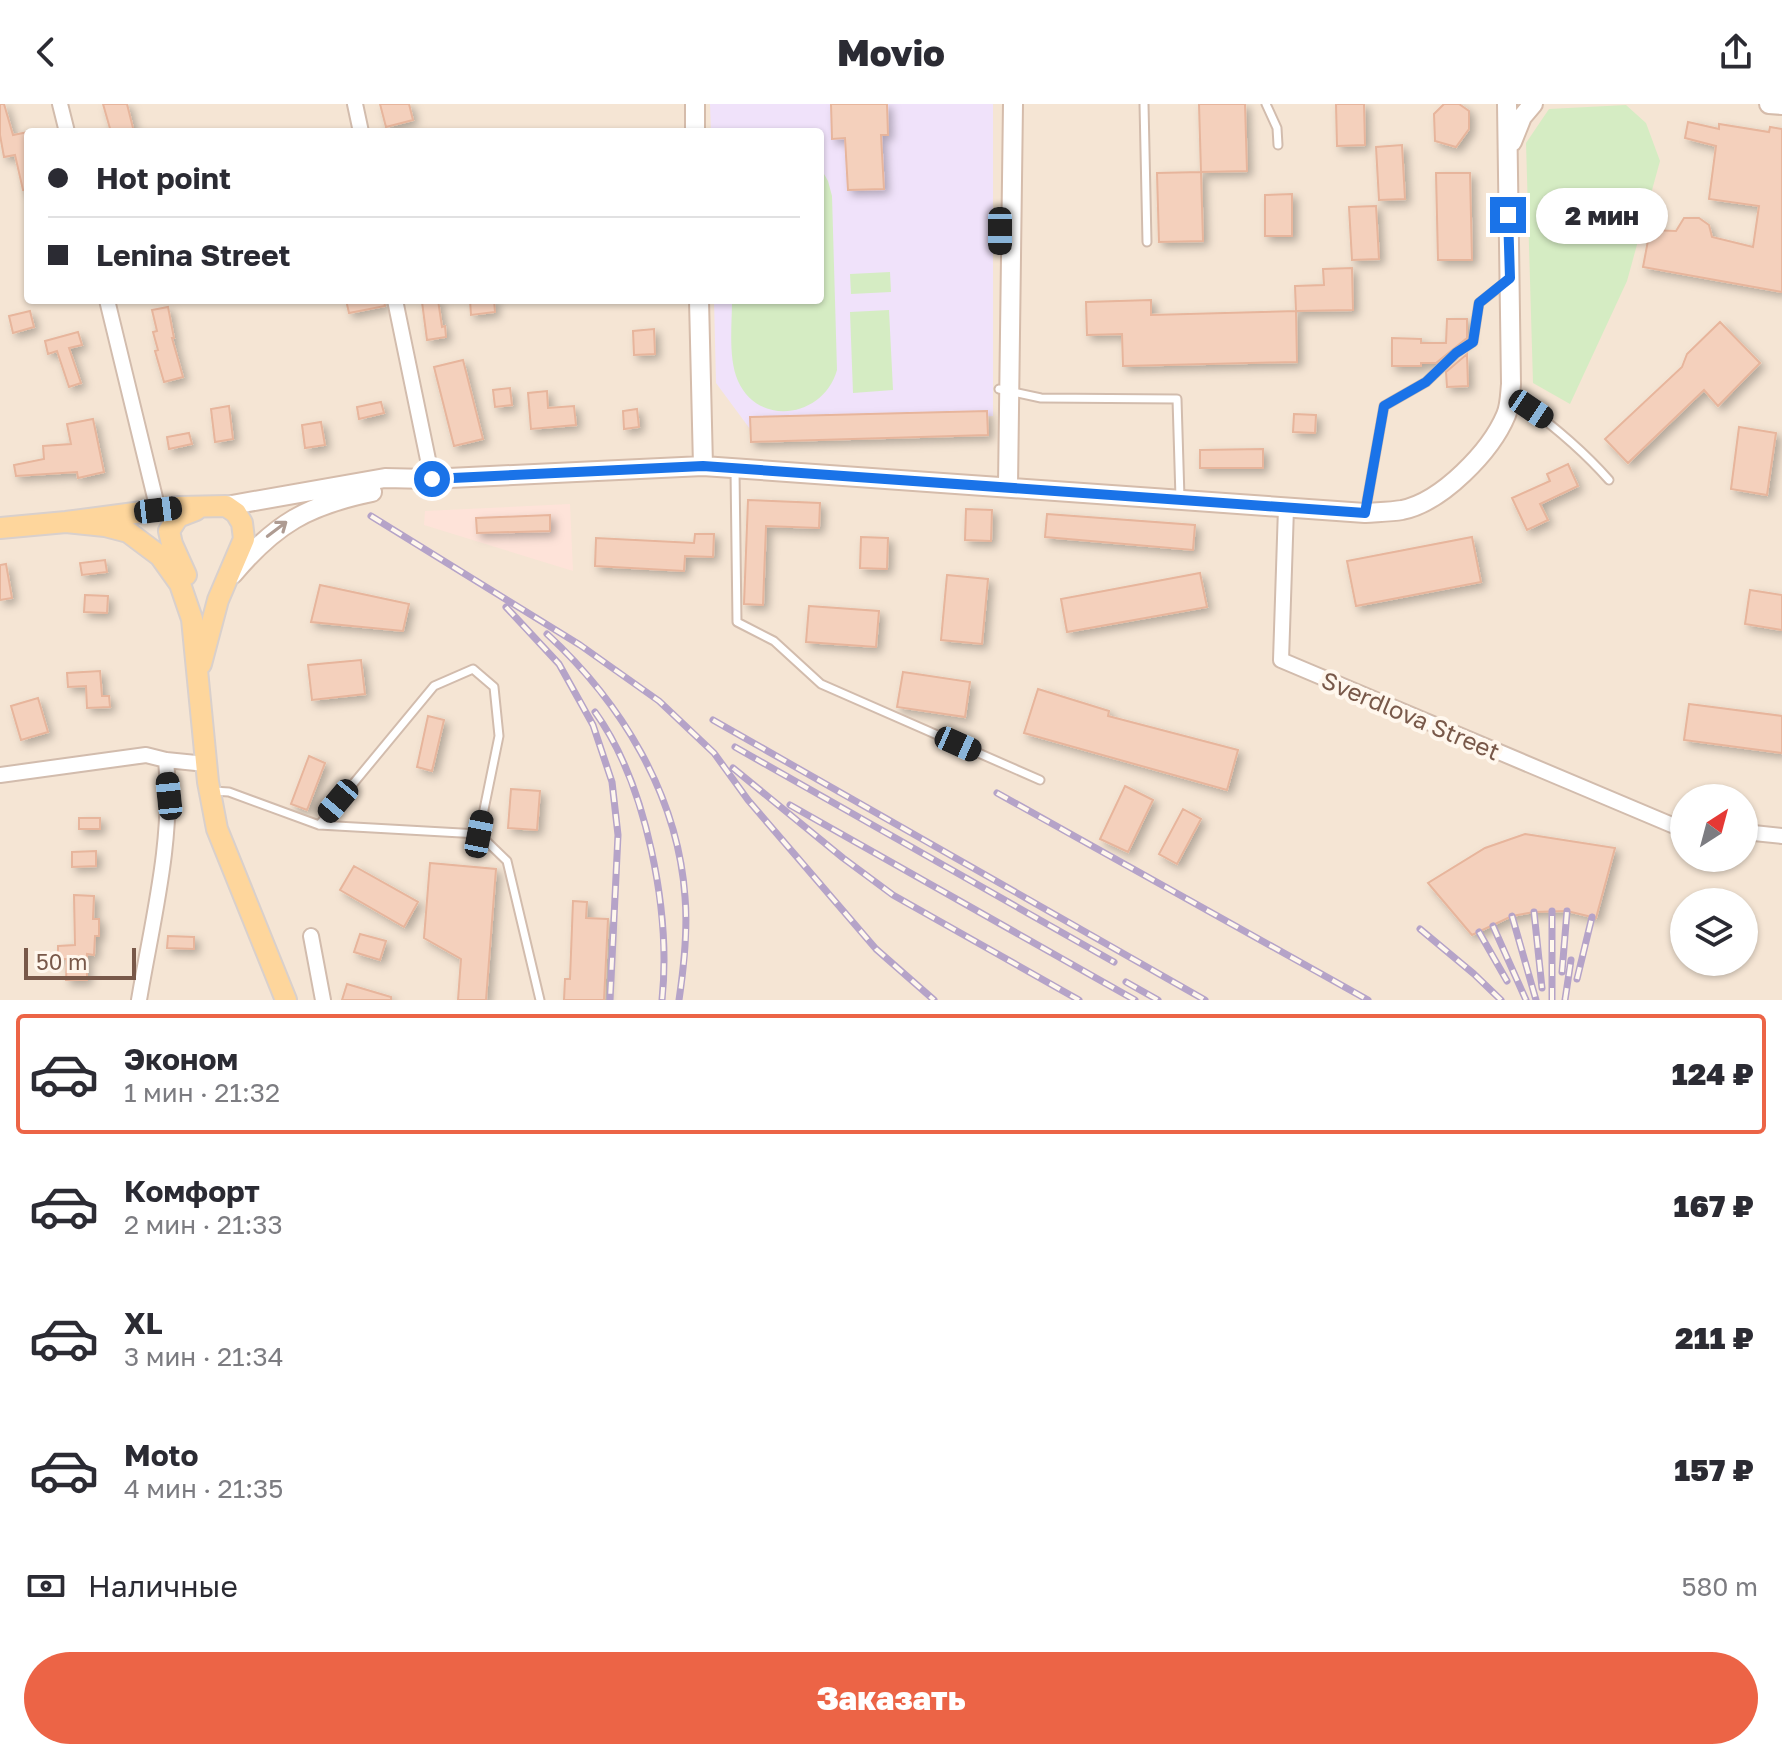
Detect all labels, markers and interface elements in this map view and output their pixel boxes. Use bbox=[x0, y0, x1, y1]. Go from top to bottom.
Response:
icon: back bbox=[24, 30, 68, 74]
icon: share bbox=[1714, 30, 1758, 74]
text: Movio bbox=[837, 31, 945, 74]
text: Hot point bbox=[96, 160, 231, 196]
callout: 2 мин bbox=[1536, 187, 1668, 243]
route end bbox=[1490, 197, 1526, 233]
text: 2 мин bbox=[1565, 200, 1639, 231]
car bbox=[988, 207, 1012, 255]
text: Lenina Street bbox=[96, 237, 291, 273]
car bbox=[1504, 386, 1558, 432]
route start bbox=[414, 461, 450, 497]
car bbox=[133, 495, 183, 525]
one-way arrow bbox=[266, 521, 287, 538]
street label: Sverdlova Street bbox=[1318, 664, 1504, 766]
car bbox=[931, 723, 985, 765]
car bbox=[155, 771, 183, 821]
car bbox=[313, 775, 363, 827]
north arrow bbox=[1670, 784, 1758, 872]
map controls bbox=[1670, 784, 1758, 976]
car bbox=[463, 808, 495, 860]
button: layers bbox=[1670, 888, 1758, 976]
scale bar bbox=[24, 944, 136, 980]
text: 50 m bbox=[36, 948, 87, 975]
icon: car bbox=[28, 1038, 100, 1110]
text: Эконом bbox=[124, 1041, 238, 1077]
text: 124 ₽ bbox=[1672, 1056, 1754, 1092]
text: 1 мин · 21:32 bbox=[124, 1077, 280, 1108]
icon: car bbox=[28, 1170, 100, 1242]
text: Комфорт bbox=[124, 1173, 260, 1209]
text: 167 ₽ bbox=[1674, 1188, 1754, 1224]
text: 2 мин · 21:33 bbox=[124, 1209, 283, 1240]
icon: car bbox=[28, 1302, 100, 1374]
text: XL bbox=[124, 1305, 163, 1341]
text: 211 ₽ bbox=[1675, 1320, 1754, 1356]
text: 3 мин · 21:34 bbox=[124, 1341, 284, 1372]
icon: car bbox=[28, 1434, 100, 1506]
text: Moto bbox=[124, 1437, 199, 1473]
text: 157 ₽ bbox=[1674, 1452, 1754, 1488]
text: 4 мин · 21:35 bbox=[124, 1473, 283, 1504]
icon: cash bbox=[24, 1564, 68, 1608]
text: Наличные bbox=[88, 1568, 238, 1604]
text: 580 m bbox=[1681, 1571, 1758, 1602]
button: Заказать bbox=[24, 1652, 1758, 1744]

